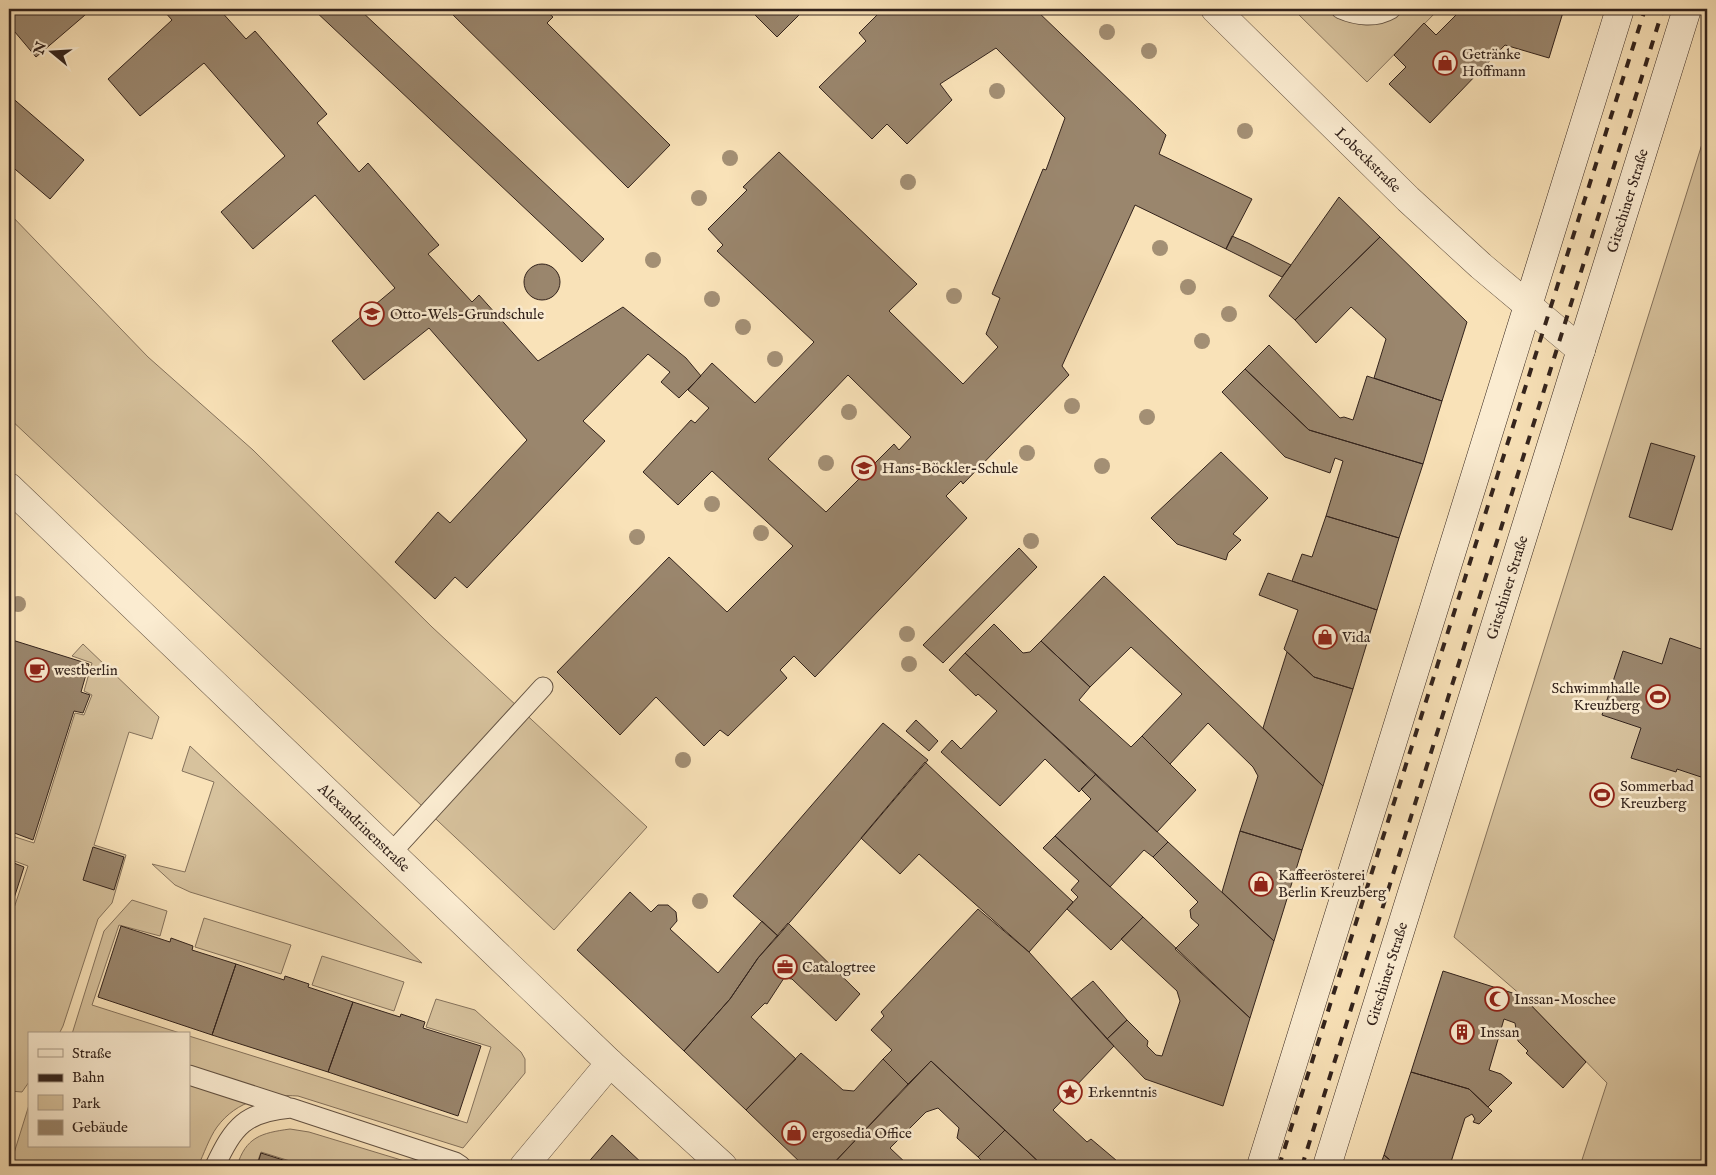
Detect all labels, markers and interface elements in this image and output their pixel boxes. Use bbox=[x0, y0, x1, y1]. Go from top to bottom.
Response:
north arrow bbox=[28, 28, 78, 78]
text: N bbox=[30, 40, 51, 58]
place label: Getränke Hoffmann bbox=[1462, 45, 1526, 81]
shop icon: Getränke Hoffmann bbox=[1432, 50, 1458, 76]
street label: Lobeckstraße bbox=[1331, 123, 1405, 197]
street label: Gitschiner Straße bbox=[1602, 146, 1653, 255]
school or university icon: Otto-Wels-Grundschule bbox=[359, 301, 385, 327]
place label: Otto-Wels-Grundschule bbox=[390, 305, 544, 324]
school or university icon: Hans-Böckler-Schule bbox=[851, 455, 877, 481]
place label: Hans-Böckler-Schule bbox=[882, 459, 1018, 478]
street label: Gitschiner Straße bbox=[1482, 533, 1532, 642]
shop icon: Vida bbox=[1312, 624, 1338, 650]
place label: Vida bbox=[1341, 628, 1371, 647]
cafe icon: westberlin bbox=[24, 657, 50, 683]
place label: westberlin bbox=[54, 661, 118, 680]
place label: Schwimmhalle Kreuzberg bbox=[1552, 679, 1641, 715]
sports icon: Schwimmhalle Kreuzberg bbox=[1645, 684, 1671, 710]
place label: Sommerbad Kreuzberg bbox=[1620, 777, 1695, 813]
street label: Alexandrinenstraße bbox=[313, 778, 414, 876]
sports icon: Sommerbad Kreuzberg bbox=[1589, 782, 1615, 808]
place label: Kaffeerösterei Berlin Kreuzberg bbox=[1278, 866, 1387, 902]
shop icon: Kaffeerösterei Berlin Kreuzberg bbox=[1248, 871, 1274, 897]
street label: Gitschiner Straße bbox=[1362, 920, 1412, 1028]
office icon: Catalogtree bbox=[772, 954, 798, 980]
place label: Catalogtree bbox=[802, 958, 876, 977]
mosque icon: Inssan-Moschee bbox=[1484, 986, 1510, 1012]
place label: Inssan-Moschee bbox=[1514, 990, 1616, 1009]
building icon: Inssan bbox=[1449, 1019, 1475, 1045]
place label: Inssan bbox=[1480, 1023, 1519, 1042]
legend bbox=[28, 1032, 190, 1148]
text: Straße bbox=[72, 1044, 112, 1063]
text: Bahn bbox=[72, 1068, 104, 1087]
place icon: Erkenntnis bbox=[1057, 1079, 1083, 1105]
place label: Erkenntnis bbox=[1088, 1083, 1157, 1102]
text: Park bbox=[72, 1094, 102, 1113]
text: Gebäude bbox=[72, 1118, 128, 1137]
shop icon: ergosedia Office bbox=[781, 1120, 807, 1146]
place label: ergosedia Office bbox=[812, 1124, 912, 1143]

